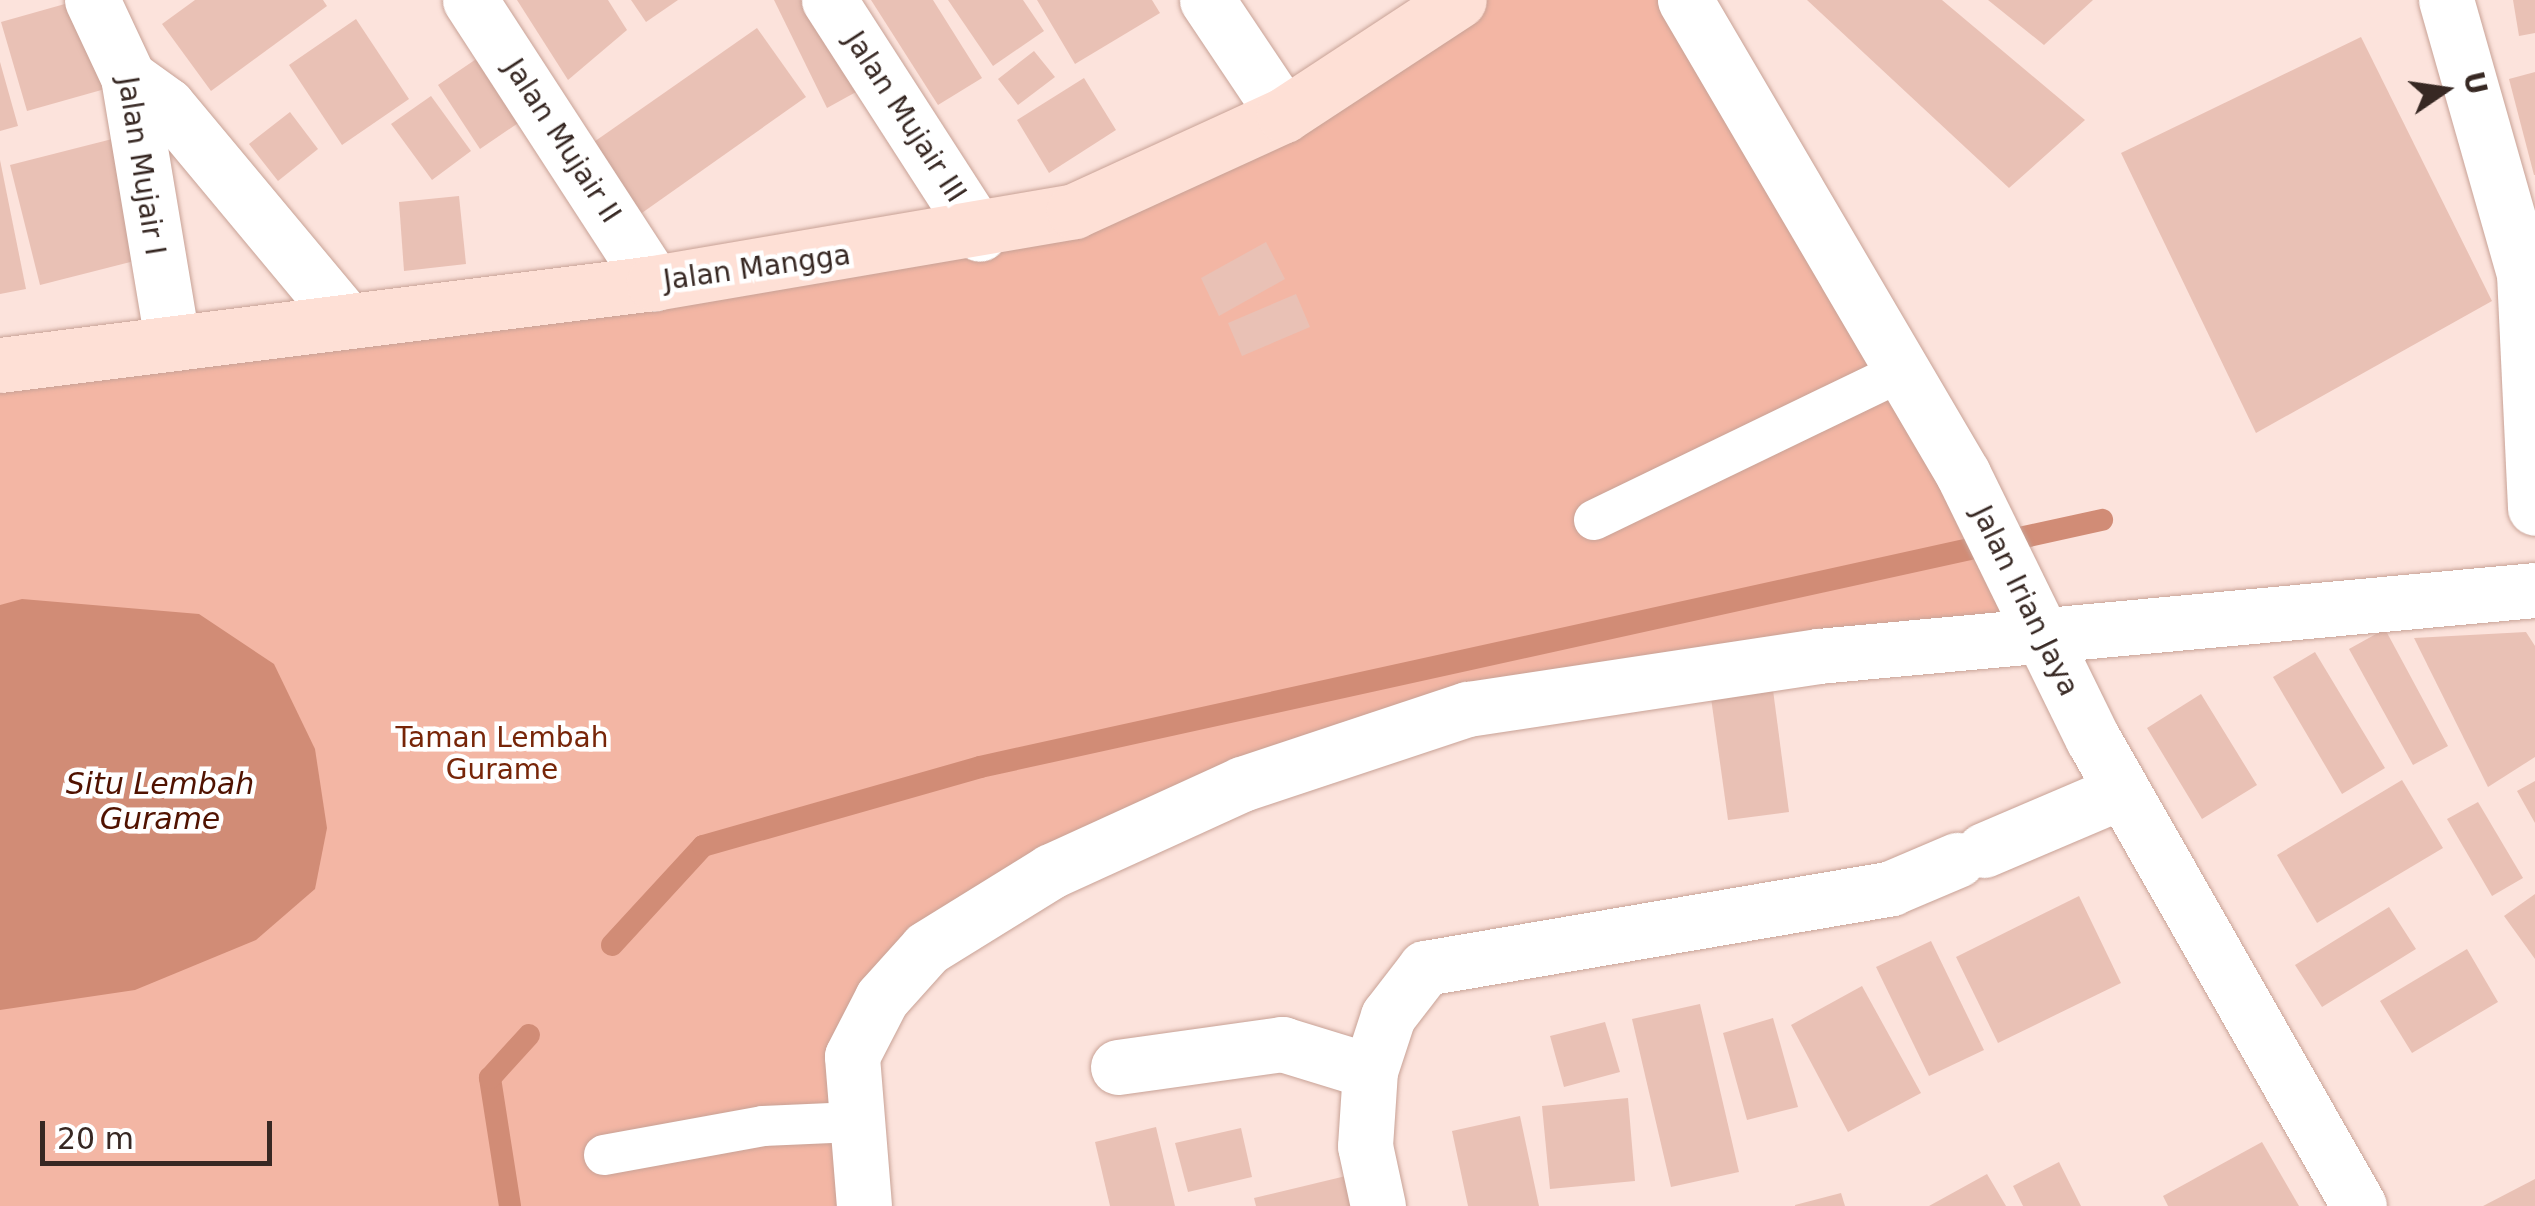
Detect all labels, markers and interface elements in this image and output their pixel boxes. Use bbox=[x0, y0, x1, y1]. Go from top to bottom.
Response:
street label: Jalan Mujair III bbox=[837, 25, 973, 209]
north arrow bbox=[2395, 40, 2495, 140]
street label: Jalan Mujair II bbox=[497, 53, 627, 229]
text: U bbox=[2456, 68, 2493, 98]
street label: Jalan Mujair I bbox=[110, 74, 172, 258]
street label: Jalan Mangga bbox=[661, 238, 853, 298]
street label: Jalan Irian Jaya bbox=[1964, 500, 2086, 702]
park label: Taman Lembah Gurame bbox=[396, 721, 608, 787]
water label: Situ Lembah Gurame bbox=[66, 766, 254, 836]
scale bar bbox=[45, 1101, 278, 1163]
text: 20 m bbox=[57, 1121, 134, 1156]

